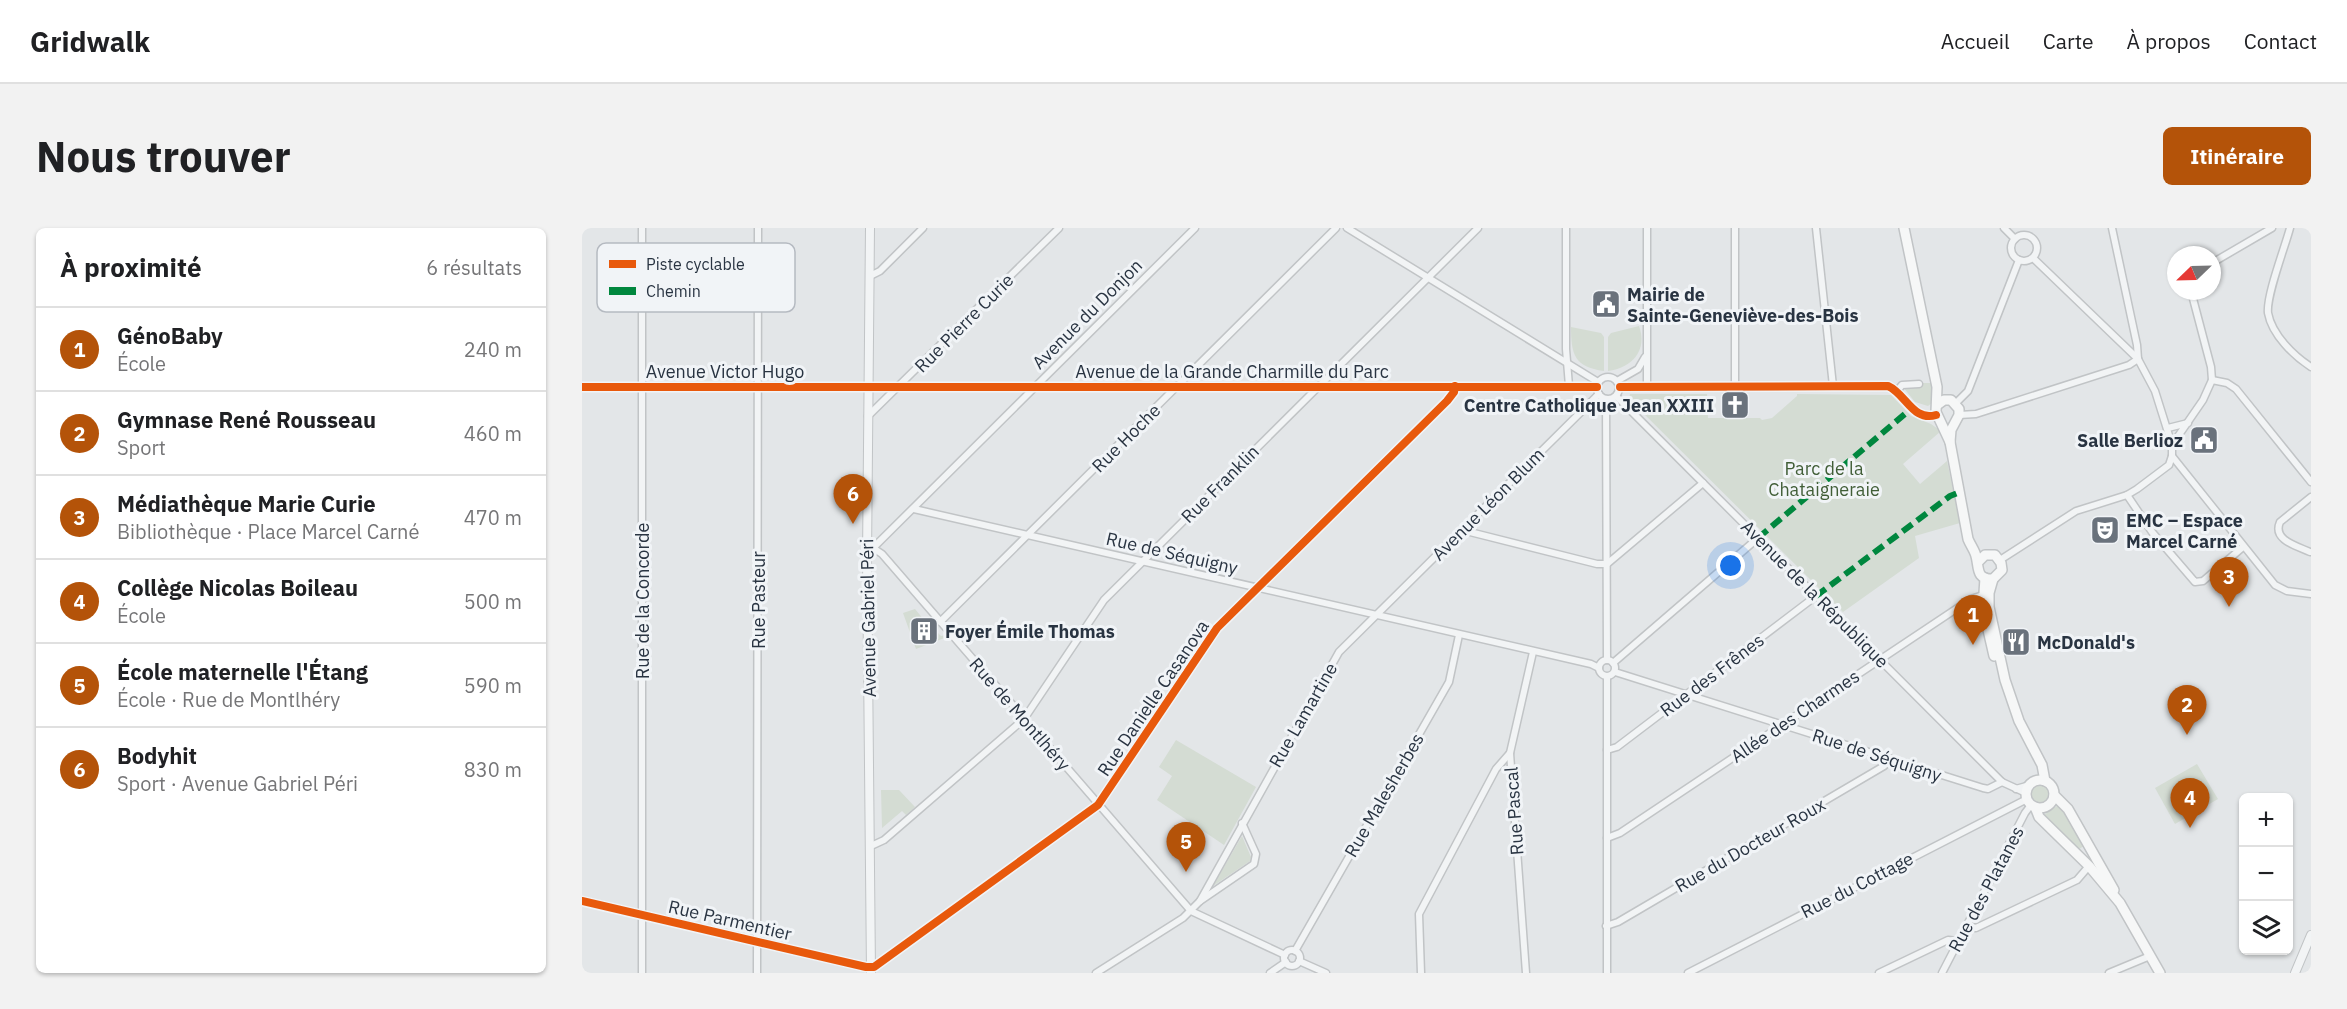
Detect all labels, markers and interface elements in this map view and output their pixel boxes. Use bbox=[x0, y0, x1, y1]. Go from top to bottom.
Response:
text: Gridwalk bbox=[30, 23, 150, 60]
text: Accueil bbox=[1941, 27, 2010, 55]
text: Carte bbox=[2043, 27, 2094, 55]
text: À propos bbox=[2127, 27, 2211, 55]
text: Contact bbox=[2244, 27, 2317, 55]
button: Itinéraire bbox=[2163, 127, 2311, 185]
text: Nous trouver bbox=[36, 129, 291, 184]
legend bbox=[597, 243, 795, 312]
north arrow bbox=[2167, 246, 2221, 300]
text: À proximité bbox=[60, 250, 202, 284]
text: 6 résultats bbox=[426, 254, 522, 281]
text: Piste cyclable bbox=[646, 254, 745, 274]
street label: Avenue du Donjon bbox=[1027, 254, 1147, 374]
street label: Rue Pierre Curie bbox=[910, 269, 1018, 377]
text: Chemin bbox=[646, 281, 701, 301]
place label: Mairie de Sainte-Geneviève-des-Bois bbox=[1627, 283, 1859, 327]
public building icon: Mairie de Sainte-Geneviève-des-Bois bbox=[1590, 288, 1622, 320]
text: GénoBaby bbox=[117, 321, 223, 350]
text: 1 bbox=[74, 336, 86, 363]
text: 240 m bbox=[464, 336, 522, 363]
text: École bbox=[117, 350, 166, 377]
street label: Avenue Victor Hugo bbox=[646, 360, 804, 383]
street label: Avenue de la Grande Charmille du Parc bbox=[1075, 360, 1389, 383]
church icon: Centre Catholique Jean XXIII bbox=[1719, 389, 1751, 421]
place label: Centre Catholique Jean XXIII bbox=[1464, 394, 1714, 417]
street label: Rue Hoche bbox=[1087, 399, 1165, 477]
text: Gymnase René Rousseau bbox=[117, 405, 376, 434]
text: 2 bbox=[74, 420, 86, 447]
text: 460 m bbox=[464, 420, 522, 447]
public building icon: Salle Berlioz bbox=[2188, 424, 2220, 456]
place label: Salle Berlioz bbox=[2077, 429, 2183, 452]
text: Sport bbox=[117, 434, 166, 461]
street label: Rue Franklin bbox=[1176, 440, 1264, 528]
street label: Avenue Léon Blum bbox=[1427, 443, 1549, 565]
park label: Parc de la Chataigneraie bbox=[1768, 457, 1880, 501]
pin: 6 bbox=[834, 474, 872, 524]
text: Médiathèque Marie Curie bbox=[117, 489, 376, 518]
text: 3 bbox=[74, 504, 86, 531]
text: 470 m bbox=[464, 504, 522, 531]
place label: EMC – Espace Marcel Carné bbox=[2126, 509, 2243, 553]
theatre icon: EMC – Espace Marcel Carné bbox=[2089, 514, 2121, 546]
street label: Avenue de la République bbox=[1736, 515, 1894, 673]
text: Bibliothèque · Place Marcel Carné bbox=[117, 518, 419, 545]
street label: Rue de la Concorde bbox=[631, 523, 654, 679]
street label: Rue de Séquigny bbox=[1104, 527, 1240, 579]
street label: Avenue Gabriel Péri bbox=[855, 539, 881, 697]
street label: Rue Pasteur bbox=[747, 551, 770, 649]
your location bbox=[1716, 551, 1745, 580]
pin: 3 bbox=[2210, 558, 2248, 607]
text: Collège Nicolas Boileau bbox=[117, 573, 358, 602]
text: 4 bbox=[74, 588, 86, 615]
text: 500 m bbox=[464, 588, 522, 615]
pin: 1 bbox=[1954, 596, 1992, 645]
text: École bbox=[117, 602, 166, 629]
building icon: Foyer Émile Thomas bbox=[908, 615, 940, 647]
street label: Rue Danielle Casanova bbox=[1092, 615, 1214, 781]
place label: Foyer Émile Thomas bbox=[945, 619, 1115, 643]
restaurant icon: McDonald's bbox=[2000, 626, 2032, 658]
street label: Rue des Frênes bbox=[1655, 628, 1769, 722]
place label: McDonald's bbox=[2037, 631, 2135, 654]
street label: Rue de Montlhéry bbox=[965, 653, 1075, 775]
text: École maternelle l'Étang bbox=[117, 657, 368, 686]
street label: Rue Lamartine bbox=[1264, 658, 1342, 772]
street label: Allée des Charmes bbox=[1726, 664, 1864, 768]
text: 5 bbox=[74, 672, 86, 699]
text: 590 m bbox=[464, 672, 522, 699]
text: École · Rue de Montlhéry bbox=[117, 686, 340, 713]
pin: 2 bbox=[2168, 686, 2206, 735]
street label: Rue de Séquigny bbox=[1809, 723, 1945, 787]
street label: Rue Malesherbes bbox=[1339, 729, 1429, 861]
text: Bodyhit bbox=[117, 741, 197, 770]
text: 6 bbox=[74, 756, 86, 783]
text: 830 m bbox=[464, 756, 522, 783]
street label: Rue Pascal bbox=[1499, 766, 1529, 856]
text: Sport · Avenue Gabriel Péri bbox=[117, 770, 358, 797]
pin: 4 bbox=[2170, 778, 2210, 828]
street label: Rue du Docteur Roux bbox=[1671, 793, 1829, 897]
map controls bbox=[2239, 793, 2293, 955]
button: + bbox=[2239, 793, 2293, 847]
pin: 5 bbox=[1166, 822, 1206, 872]
street label: Rue des Platanes bbox=[1943, 822, 2029, 956]
street label: Rue du Cottage bbox=[1797, 847, 1917, 923]
button: − bbox=[2239, 847, 2293, 901]
street label: Rue Parmentier bbox=[666, 895, 794, 945]
button: layers bbox=[2239, 901, 2293, 955]

